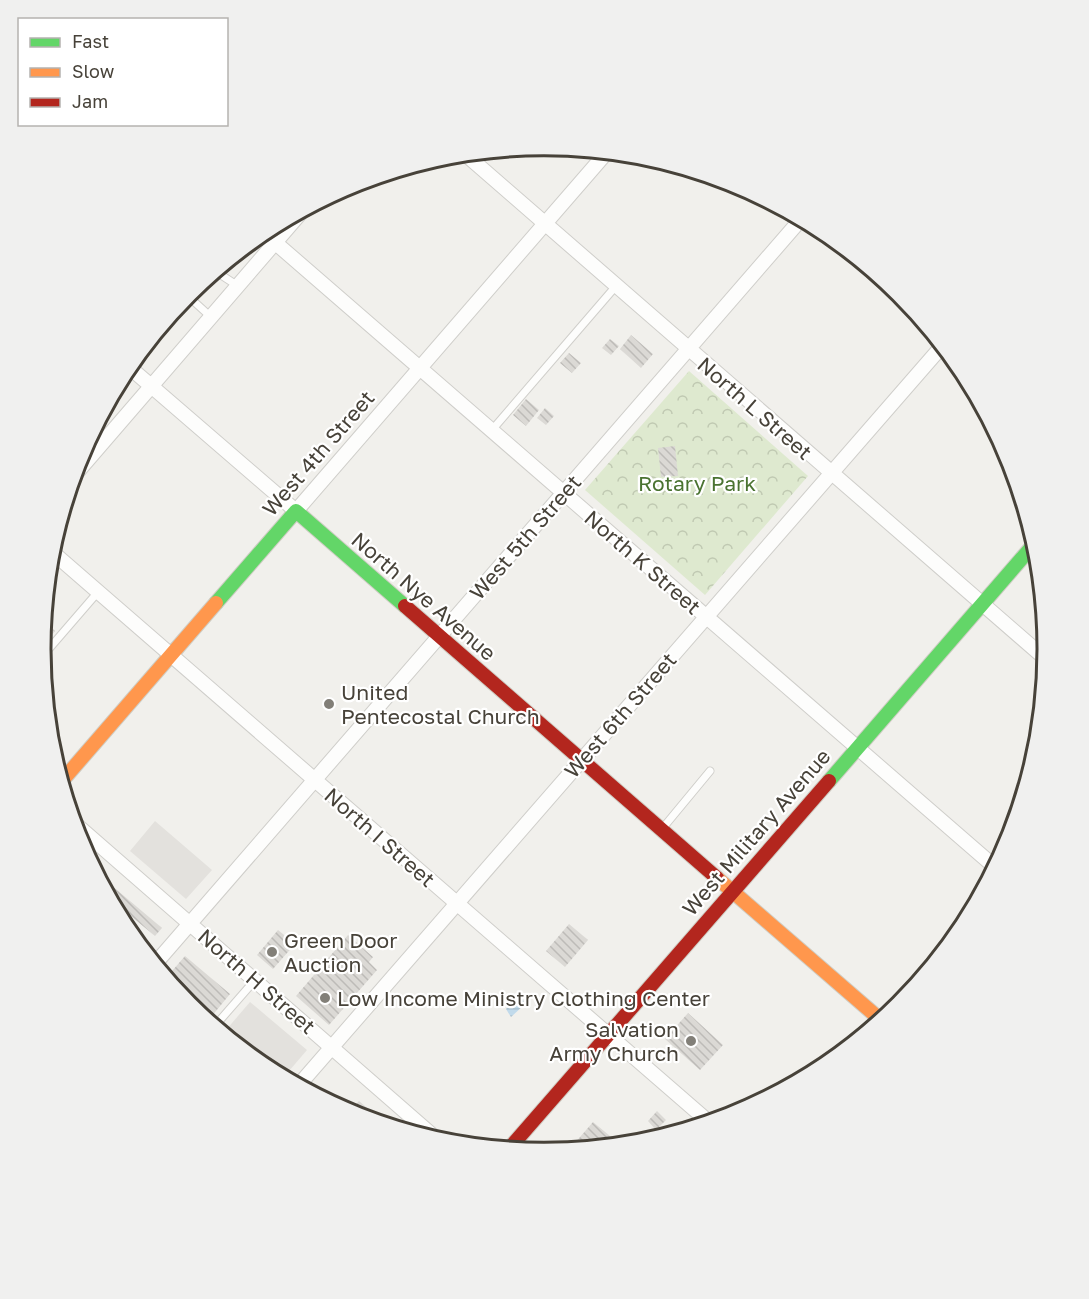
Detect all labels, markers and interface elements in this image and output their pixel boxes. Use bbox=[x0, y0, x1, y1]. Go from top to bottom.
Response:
legend bbox=[18, 18, 228, 126]
text: Fast bbox=[72, 30, 109, 52]
text: Slow bbox=[72, 60, 115, 82]
text: Jam bbox=[72, 90, 108, 112]
street label: North L Street bbox=[692, 351, 818, 465]
street label: West 4th Street bbox=[256, 385, 380, 521]
street label: West 5th Street bbox=[464, 469, 586, 605]
park label: Rotary Park bbox=[638, 470, 756, 496]
street label: North K Street bbox=[580, 504, 706, 620]
street label: North Nye Avenue bbox=[347, 526, 501, 666]
street label: West 6th Street bbox=[558, 647, 682, 783]
place label: United Pentecostal Church bbox=[341, 679, 540, 729]
marker: United Pentecostal Church bbox=[322, 697, 336, 711]
street label: West Military Avenue bbox=[676, 743, 836, 921]
street label: North I Street bbox=[319, 782, 441, 892]
street label: North H Street bbox=[193, 923, 321, 1039]
place label: Green Door Auction bbox=[284, 927, 397, 977]
marker: Green Door Auction bbox=[265, 945, 279, 959]
place label: Low Income Ministry Clothing Center bbox=[337, 985, 710, 1011]
marker: Low Income Ministry Clothing Center bbox=[318, 991, 332, 1005]
place label: Salvation Army Church bbox=[549, 1016, 679, 1066]
marker: Salvation Army Church bbox=[684, 1034, 698, 1048]

